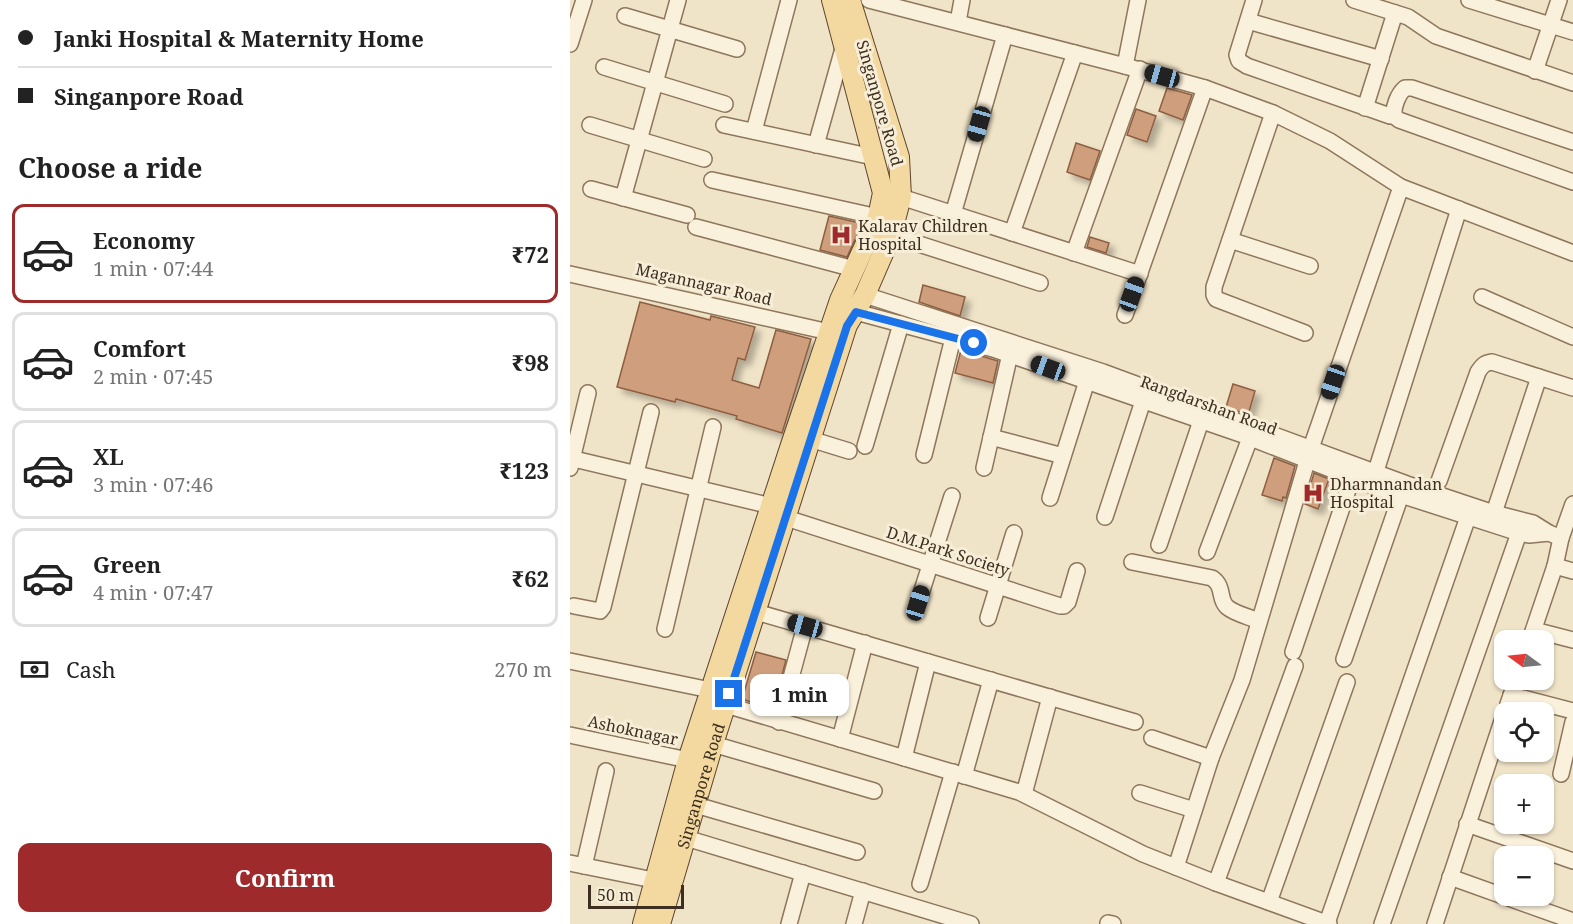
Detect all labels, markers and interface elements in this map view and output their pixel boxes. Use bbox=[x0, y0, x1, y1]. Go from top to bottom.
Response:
text: Janki Hospital & Maternity Home bbox=[54, 23, 424, 53]
street label: Singanpore Road bbox=[852, 38, 909, 169]
car bbox=[1142, 62, 1182, 90]
text: Singanpore Road bbox=[54, 81, 244, 111]
car bbox=[965, 104, 993, 144]
text: Choose a ride bbox=[18, 149, 203, 186]
place label: Kalarav Children Hospital bbox=[858, 215, 988, 255]
hospital icon: Kalarav Children Hospital bbox=[829, 223, 853, 247]
text: Economy bbox=[93, 225, 195, 255]
icon: car bbox=[21, 227, 75, 281]
text: ₹72 bbox=[512, 239, 549, 269]
text: 1 min · 07:44 bbox=[93, 255, 213, 282]
street label: Magannagar Road bbox=[634, 258, 774, 310]
car bbox=[1117, 274, 1147, 314]
route start bbox=[960, 329, 987, 356]
text: Comfort bbox=[93, 333, 186, 363]
icon: car bbox=[21, 335, 75, 389]
text: ₹98 bbox=[512, 347, 549, 377]
car bbox=[1028, 353, 1068, 383]
car bbox=[1319, 362, 1347, 402]
text: 2 min · 07:45 bbox=[93, 363, 213, 390]
street label: Rangdarshan Road bbox=[1137, 370, 1281, 440]
text: XL bbox=[93, 441, 124, 471]
icon: car bbox=[21, 443, 75, 497]
text: ₹123 bbox=[499, 455, 549, 485]
text: 3 min · 07:46 bbox=[93, 471, 213, 498]
place label: Dharmnandan Hospital bbox=[1330, 473, 1442, 513]
hospital icon: Dharmnandan Hospital bbox=[1301, 481, 1325, 505]
street label: D.M.Park Society bbox=[884, 521, 1013, 582]
text: Green bbox=[93, 549, 161, 579]
icon: car bbox=[21, 551, 75, 605]
text: ₹62 bbox=[512, 563, 549, 593]
text: 4 min · 07:47 bbox=[93, 579, 213, 606]
car bbox=[904, 583, 932, 623]
car bbox=[785, 612, 825, 640]
north arrow bbox=[1494, 630, 1554, 690]
map controls bbox=[1494, 630, 1554, 906]
icon: cash bbox=[18, 653, 51, 686]
text: Cash bbox=[66, 654, 116, 684]
text: 270 m bbox=[494, 656, 552, 683]
callout: 1 min bbox=[750, 673, 849, 715]
route end bbox=[715, 680, 742, 707]
text: 1 min bbox=[771, 681, 828, 708]
button: locate bbox=[1494, 702, 1554, 762]
street label: Ashoknagar bbox=[586, 710, 681, 750]
street label: Singanpore Road bbox=[672, 720, 730, 851]
button: + bbox=[1494, 774, 1554, 834]
button: Confirm bbox=[18, 843, 552, 912]
button: − bbox=[1494, 846, 1554, 906]
scale bar bbox=[588, 882, 684, 910]
text: 50 m bbox=[597, 884, 634, 906]

